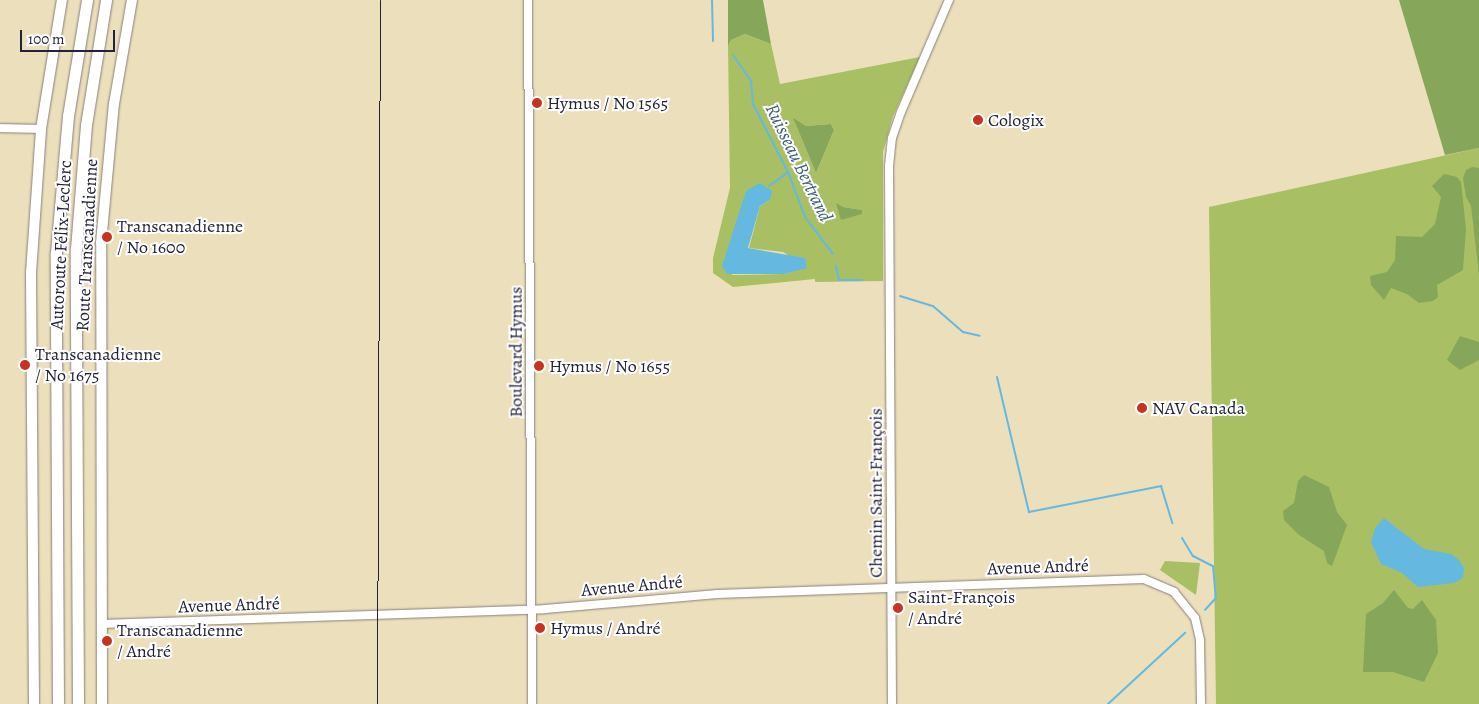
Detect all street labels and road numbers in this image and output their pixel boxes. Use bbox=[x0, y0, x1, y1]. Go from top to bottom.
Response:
street label: Route Transcanadienne bbox=[72, 158, 102, 332]
street label: Autoroute Félix-Leclerc bbox=[46, 160, 76, 330]
street label: Boulevard Hymus bbox=[505, 287, 527, 417]
street label: Chemin Saint-François bbox=[865, 408, 887, 578]
street label: Avenue André bbox=[987, 554, 1089, 580]
street label: Avenue André bbox=[580, 571, 684, 601]
street label: Avenue André bbox=[178, 592, 280, 618]

